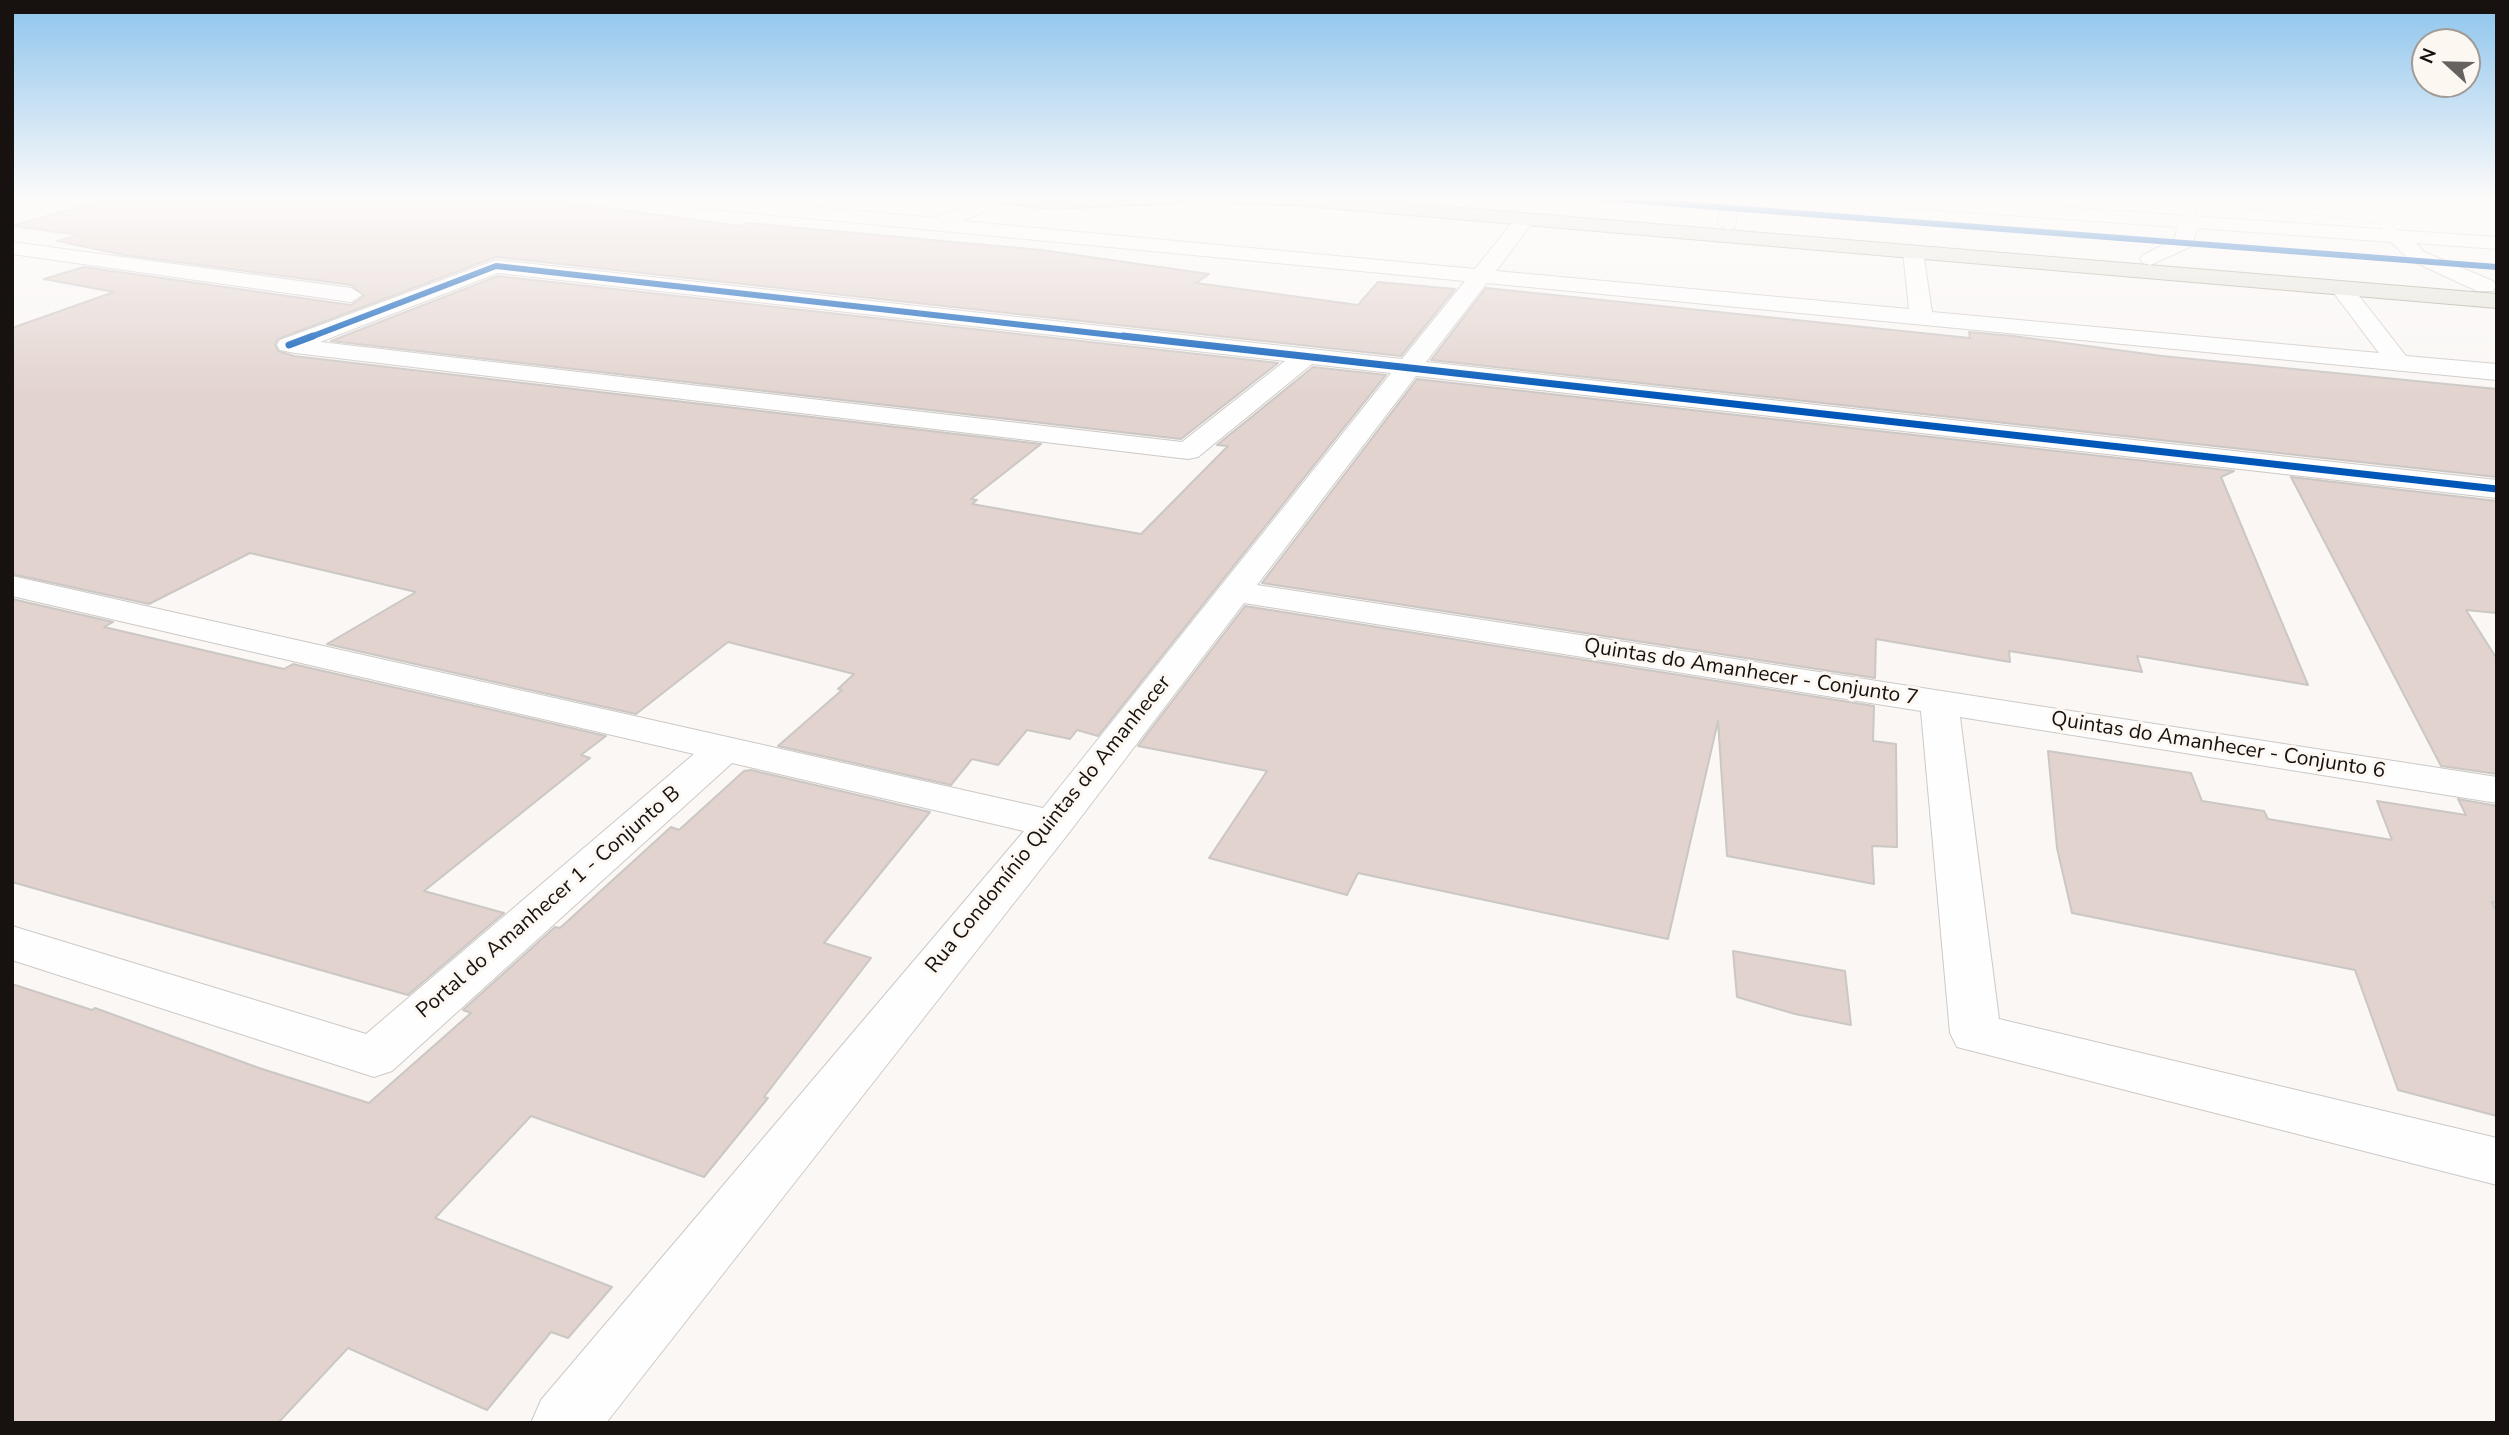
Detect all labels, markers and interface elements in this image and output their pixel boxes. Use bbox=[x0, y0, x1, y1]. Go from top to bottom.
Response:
north arrow bbox=[2411, 28, 2481, 98]
text: N bbox=[2414, 44, 2443, 67]
street label: Quintas do Amanhecer - Conjunto 7 bbox=[1582, 634, 1920, 712]
street label: Rua Condomínio Quintas do Amanhecer bbox=[921, 671, 1177, 979]
street label: Quintas do Amanhecer - Conjunto 6 bbox=[2049, 707, 2387, 785]
street label: Portal do Amanhecer 1 - Conjunto B bbox=[412, 781, 686, 1025]

